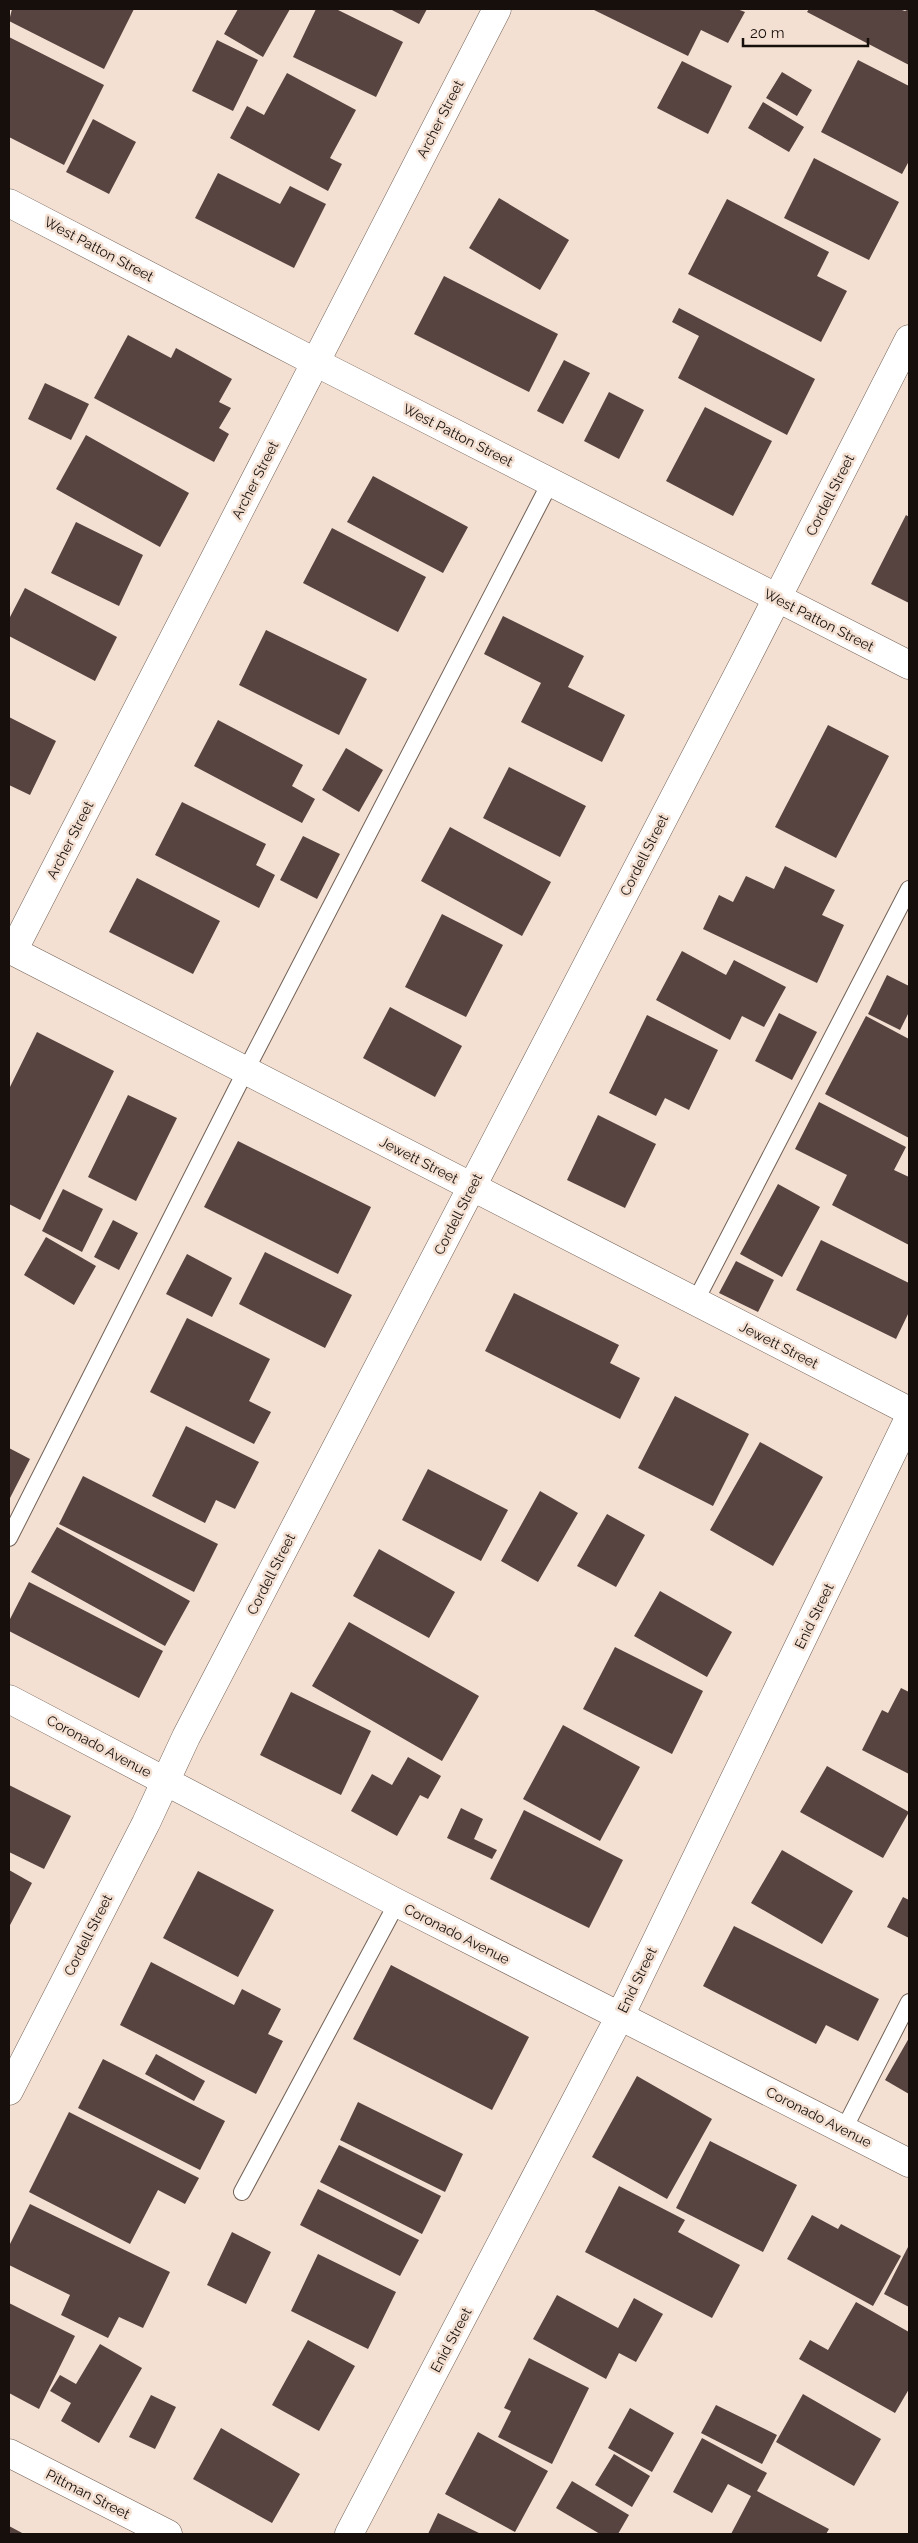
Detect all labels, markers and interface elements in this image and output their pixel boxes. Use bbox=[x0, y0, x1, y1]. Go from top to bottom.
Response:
scale bar bbox=[743, 15, 868, 47]
text: 20 m bbox=[750, 24, 785, 42]
street label: Archer Street bbox=[414, 77, 467, 161]
street label: West Patton Street bbox=[42, 213, 157, 285]
street label: West Patton Street bbox=[400, 400, 516, 470]
street label: Archer Street bbox=[229, 438, 282, 522]
street label: Cordell Street bbox=[803, 451, 858, 538]
street label: West Patton Street bbox=[761, 585, 877, 655]
street label: Archer Street bbox=[44, 798, 97, 882]
street label: Cordell Street bbox=[617, 811, 672, 898]
street label: Jewett Street bbox=[377, 1133, 461, 1187]
street label: Cordell Street bbox=[431, 1170, 486, 1257]
street label: Jewett Street bbox=[737, 1318, 821, 1372]
street label: Cordell Street bbox=[244, 1530, 299, 1617]
street label: Enid Street bbox=[791, 1580, 837, 1651]
street label: Coronado Avenue bbox=[44, 1712, 154, 1780]
street label: Cordell Street bbox=[61, 1891, 116, 1978]
street label: Coronado Avenue bbox=[402, 1901, 512, 1967]
street label: Enid Street bbox=[614, 1944, 660, 2015]
street label: Coronado Avenue bbox=[764, 2084, 874, 2150]
street label: Enid Street bbox=[427, 2305, 475, 2375]
street label: Pittman Street bbox=[43, 2466, 133, 2522]

